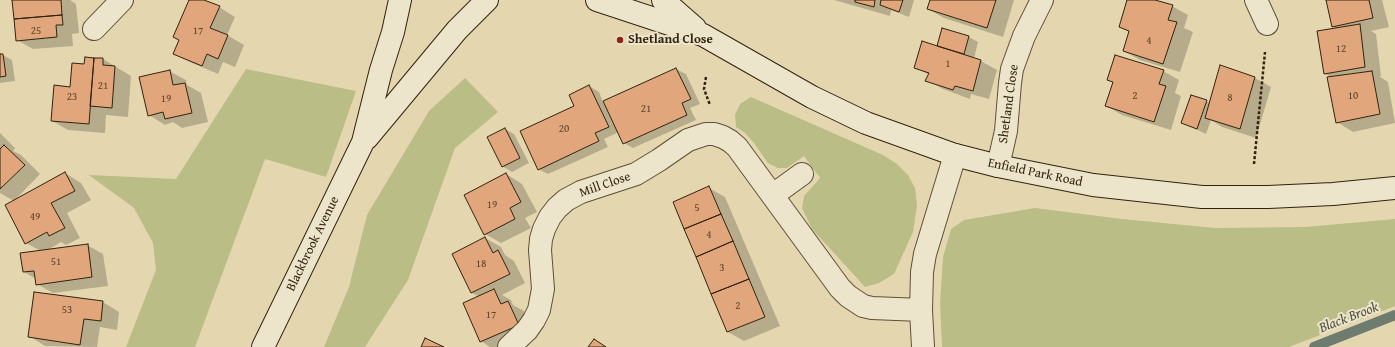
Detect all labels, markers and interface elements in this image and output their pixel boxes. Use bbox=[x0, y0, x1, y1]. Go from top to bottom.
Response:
house number: 25 bbox=[31, 24, 41, 38]
house number: 17 bbox=[193, 24, 203, 38]
place label: Shetland Close bbox=[628, 32, 713, 48]
house number: 4 bbox=[1146, 34, 1152, 48]
marker: Shetland Close bbox=[615, 35, 625, 45]
house number: 12 bbox=[1336, 42, 1346, 56]
house number: 1 bbox=[945, 57, 951, 71]
street label: Shetland Close bbox=[996, 63, 1022, 145]
house number: 21 bbox=[98, 79, 108, 93]
house number: 2 bbox=[1132, 89, 1138, 103]
house number: 10 bbox=[1348, 89, 1358, 103]
house number: 23 bbox=[67, 90, 77, 104]
house number: 8 bbox=[1227, 91, 1233, 105]
house number: 19 bbox=[161, 92, 171, 106]
house number: 21 bbox=[641, 102, 651, 116]
house number: 20 bbox=[559, 122, 569, 136]
street label: Enfield Park Road bbox=[986, 155, 1084, 191]
street label: Mill Close bbox=[577, 169, 633, 201]
street label: Blackbrook Avenue bbox=[283, 194, 343, 294]
house number: 19 bbox=[487, 198, 497, 212]
house number: 5 bbox=[694, 201, 700, 215]
house number: 49 bbox=[30, 210, 40, 224]
house number: 4 bbox=[706, 228, 712, 242]
house number: 51 bbox=[51, 255, 61, 269]
house number: 18 bbox=[476, 257, 486, 271]
house number: 3 bbox=[719, 261, 725, 275]
house number: 2 bbox=[735, 299, 741, 313]
water label: Black Brook bbox=[1317, 299, 1381, 337]
house number: 53 bbox=[62, 303, 72, 317]
house number: 17 bbox=[486, 308, 496, 322]

